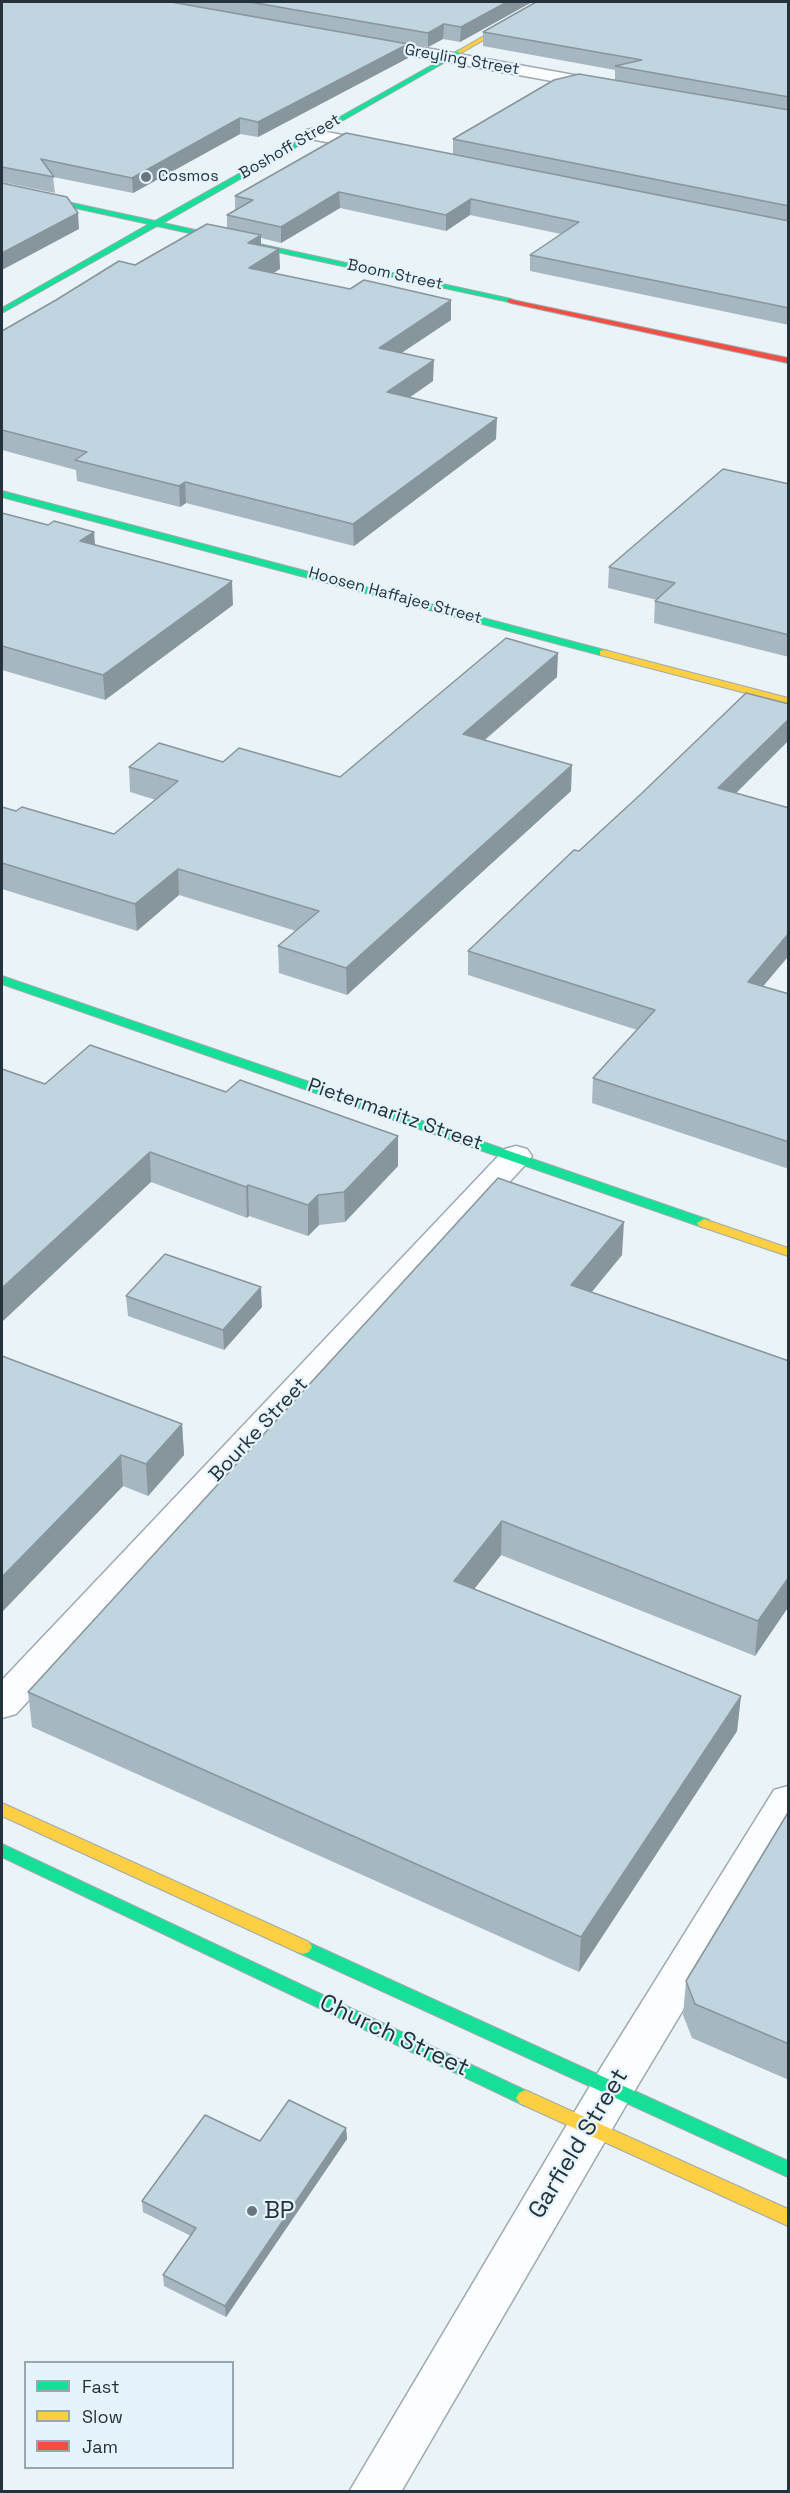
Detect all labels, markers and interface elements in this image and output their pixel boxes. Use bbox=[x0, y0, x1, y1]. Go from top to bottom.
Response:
street label: Greyling Street bbox=[403, 40, 521, 80]
street label: Boshoff Street bbox=[236, 110, 344, 184]
place label: Cosmos bbox=[158, 167, 219, 187]
marker: Cosmos bbox=[139, 170, 153, 184]
street label: Boom Street bbox=[346, 256, 444, 294]
street label: Hoosen Haffajee Street bbox=[306, 564, 484, 628]
street label: Pietermaritz Street bbox=[304, 1074, 486, 1156]
street label: Bourke Street bbox=[205, 1373, 313, 1487]
street label: Church Street bbox=[315, 1989, 473, 2083]
street label: Garfield Street bbox=[523, 2064, 635, 2224]
place label: BP bbox=[264, 2197, 294, 2225]
marker: BP bbox=[245, 2204, 259, 2218]
legend bbox=[24, 2361, 234, 2469]
text: Fast bbox=[82, 2375, 119, 2398]
text: Slow bbox=[82, 2405, 123, 2428]
text: Jam bbox=[82, 2435, 118, 2458]

